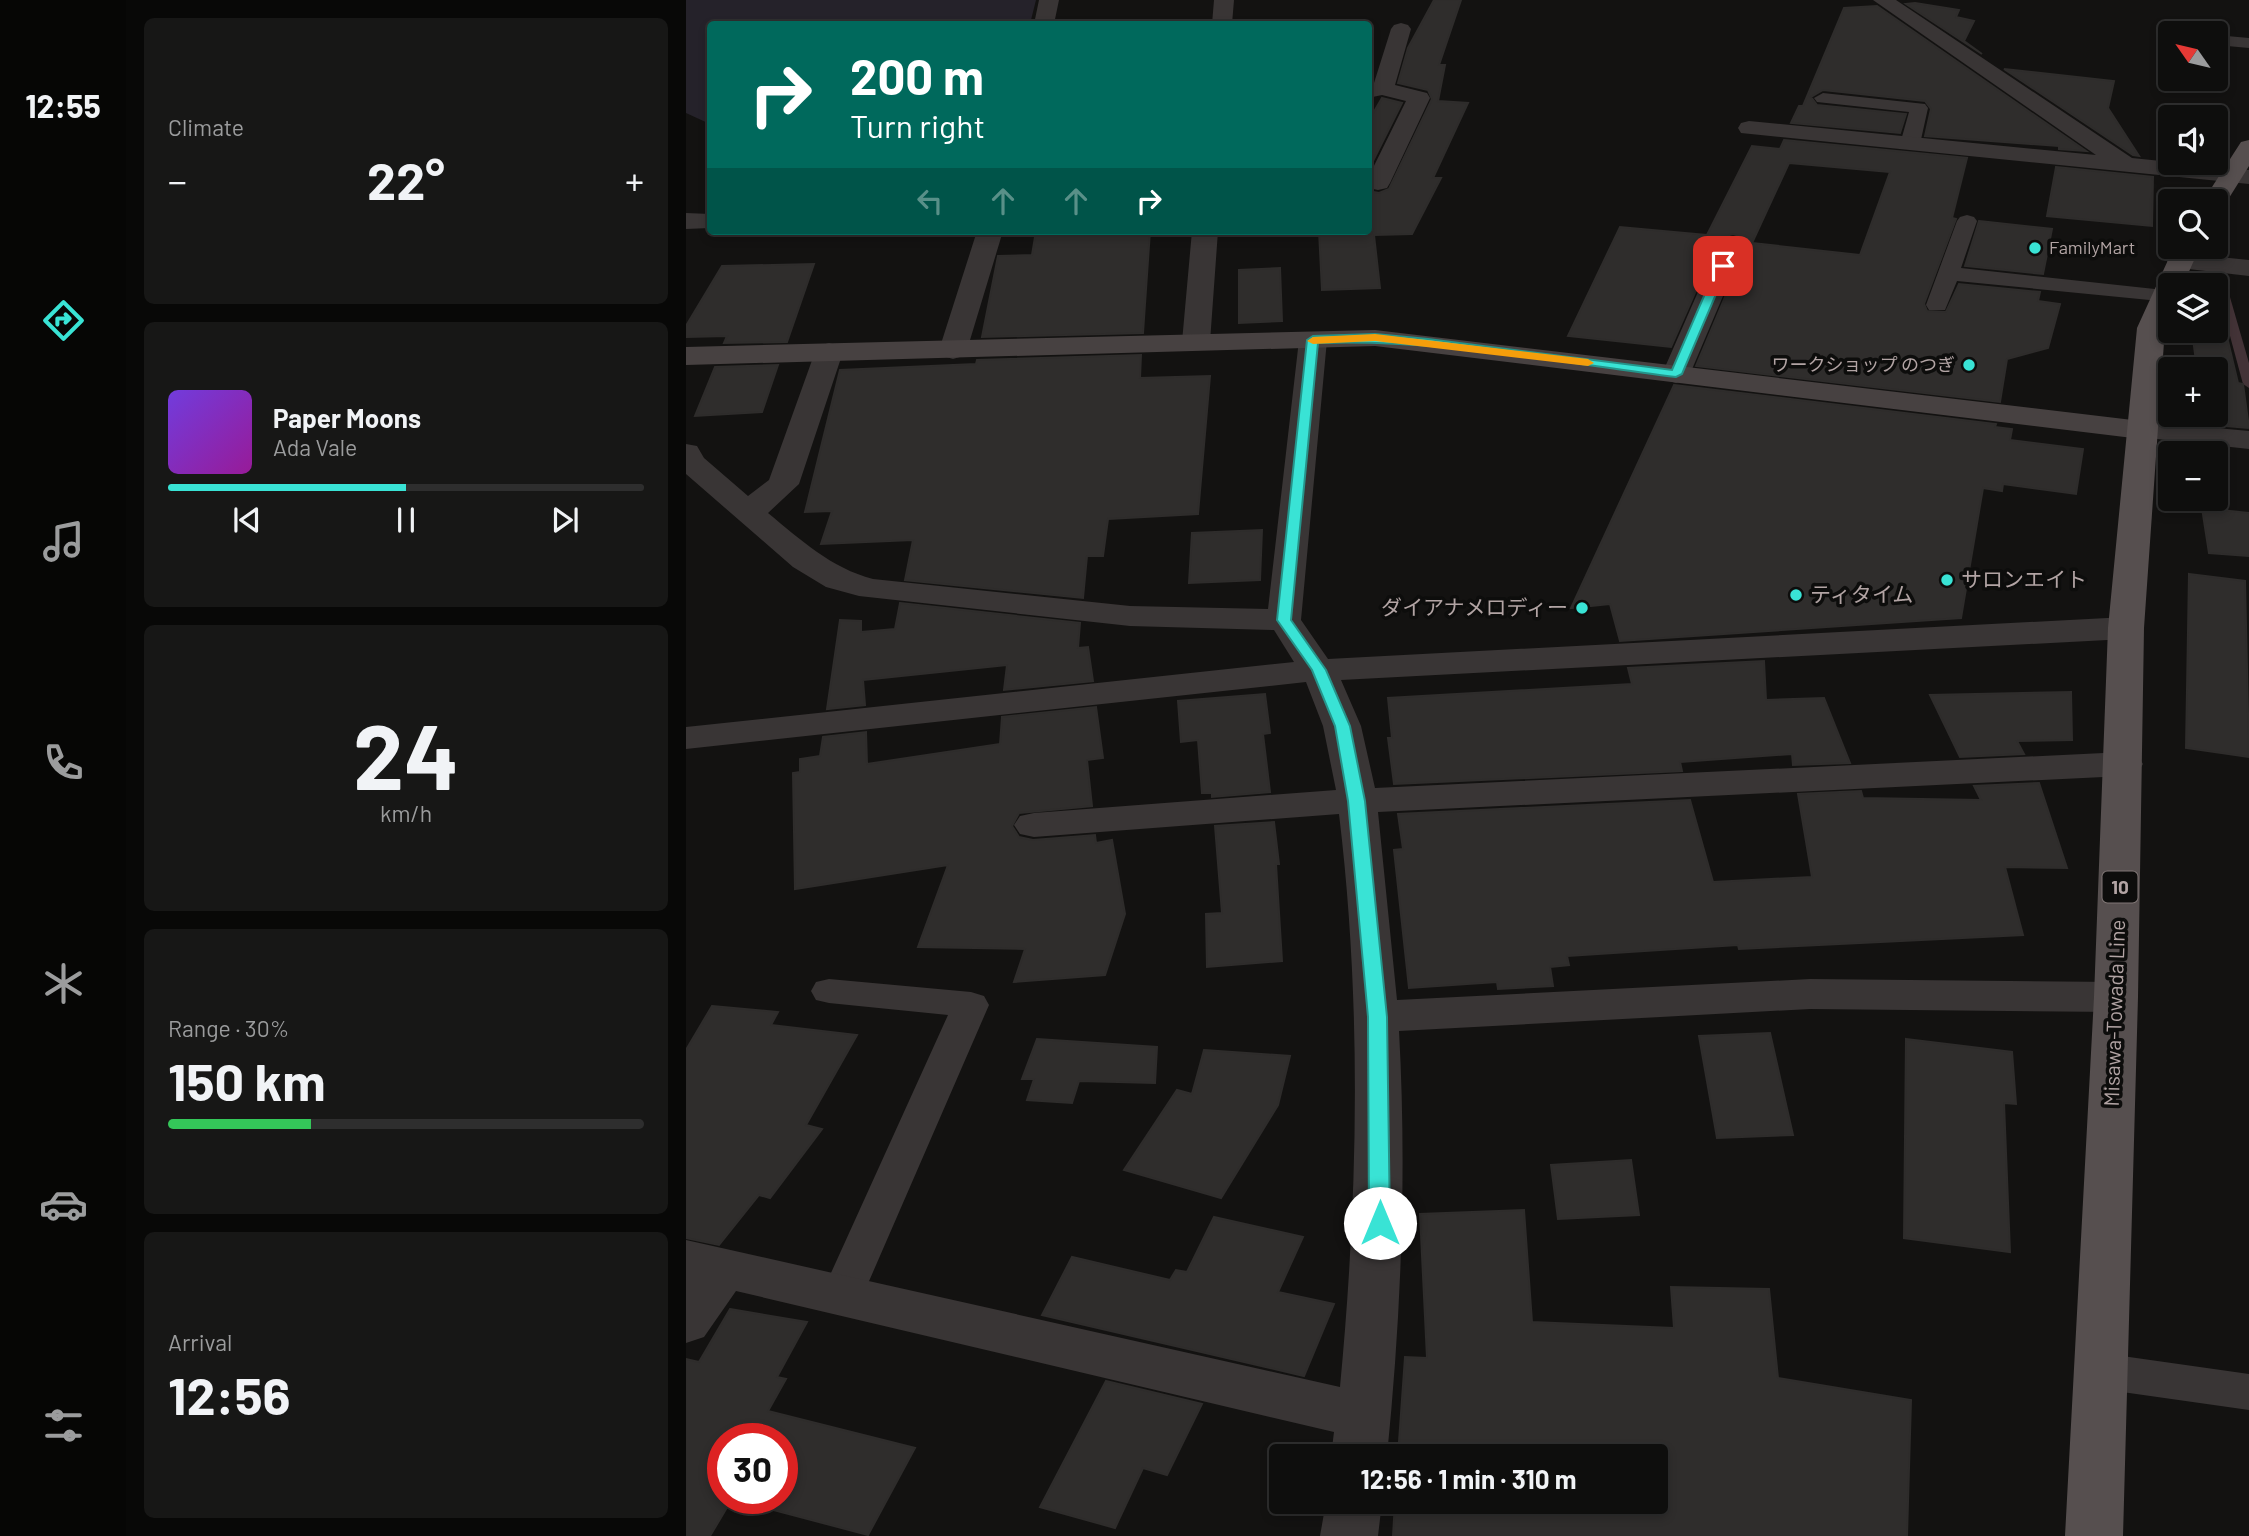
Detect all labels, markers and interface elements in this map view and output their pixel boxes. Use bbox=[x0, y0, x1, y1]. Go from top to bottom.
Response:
north arrow bbox=[2158, 21, 2228, 91]
map controls bbox=[2158, 21, 2228, 511]
text: 200 m bbox=[850, 46, 984, 105]
icon: right bbox=[735, 49, 826, 140]
text: 12:55 bbox=[25, 86, 101, 124]
button: sound bbox=[2158, 105, 2228, 175]
text: Turn right bbox=[850, 106, 985, 144]
text: Climate bbox=[168, 113, 244, 141]
text: 22° bbox=[367, 148, 445, 210]
text: − bbox=[168, 157, 187, 203]
text: + bbox=[625, 157, 644, 203]
icon: left bbox=[911, 182, 949, 220]
icon: ahead bbox=[984, 182, 1022, 220]
icon: ahead bbox=[1057, 182, 1095, 220]
icon: right bbox=[1130, 182, 1168, 220]
button: search bbox=[2158, 189, 2228, 259]
pin bbox=[1693, 236, 1753, 296]
place label: FamilyMart bbox=[2049, 236, 2135, 258]
marker: FamilyMart bbox=[2027, 240, 2043, 256]
icon: arrive bbox=[1704, 247, 1742, 285]
button: layers bbox=[2158, 273, 2228, 343]
icon: directions bbox=[39, 296, 88, 345]
place label: ワークショップ のつぎ bbox=[1771, 353, 1955, 375]
marker: ワークショップ のつぎ bbox=[1961, 357, 1977, 373]
button: + bbox=[2158, 357, 2228, 427]
text: Paper Moons bbox=[273, 402, 421, 433]
text: Ada Vale bbox=[273, 433, 357, 461]
button: − bbox=[2158, 441, 2228, 511]
icon: previous bbox=[228, 501, 266, 539]
icon: pause bbox=[387, 501, 425, 539]
icon: next bbox=[546, 501, 584, 539]
icon: music bbox=[39, 517, 88, 566]
place label: サロンエイト bbox=[1961, 566, 2087, 591]
marker: サロンエイト bbox=[1939, 572, 1955, 588]
place label: ティタイム bbox=[1810, 581, 1913, 606]
marker: ティタイム bbox=[1788, 587, 1804, 603]
place label: ダイアナメロディー bbox=[1381, 594, 1568, 619]
marker: ダイアナメロディー bbox=[1574, 600, 1590, 616]
text: 24 bbox=[353, 699, 459, 808]
icon: phone bbox=[39, 738, 88, 787]
text: km/h bbox=[380, 799, 432, 827]
road number: 10 bbox=[2102, 872, 2138, 902]
street label: Misawa-Towada Line bbox=[2098, 919, 2129, 1107]
icon: climate bbox=[39, 959, 88, 1008]
text: Range · 30% bbox=[168, 1014, 289, 1042]
text: 150 km bbox=[168, 1049, 326, 1111]
icon: car bbox=[39, 1180, 88, 1229]
position arrow bbox=[1343, 1186, 1417, 1260]
text: Arrival bbox=[168, 1328, 232, 1356]
text: 12:56 bbox=[168, 1363, 290, 1425]
icon: filters bbox=[39, 1401, 88, 1450]
speed limit sign: 30 bbox=[707, 1423, 798, 1514]
text: 12:56 · 1 min · 310 m bbox=[1360, 1463, 1577, 1494]

